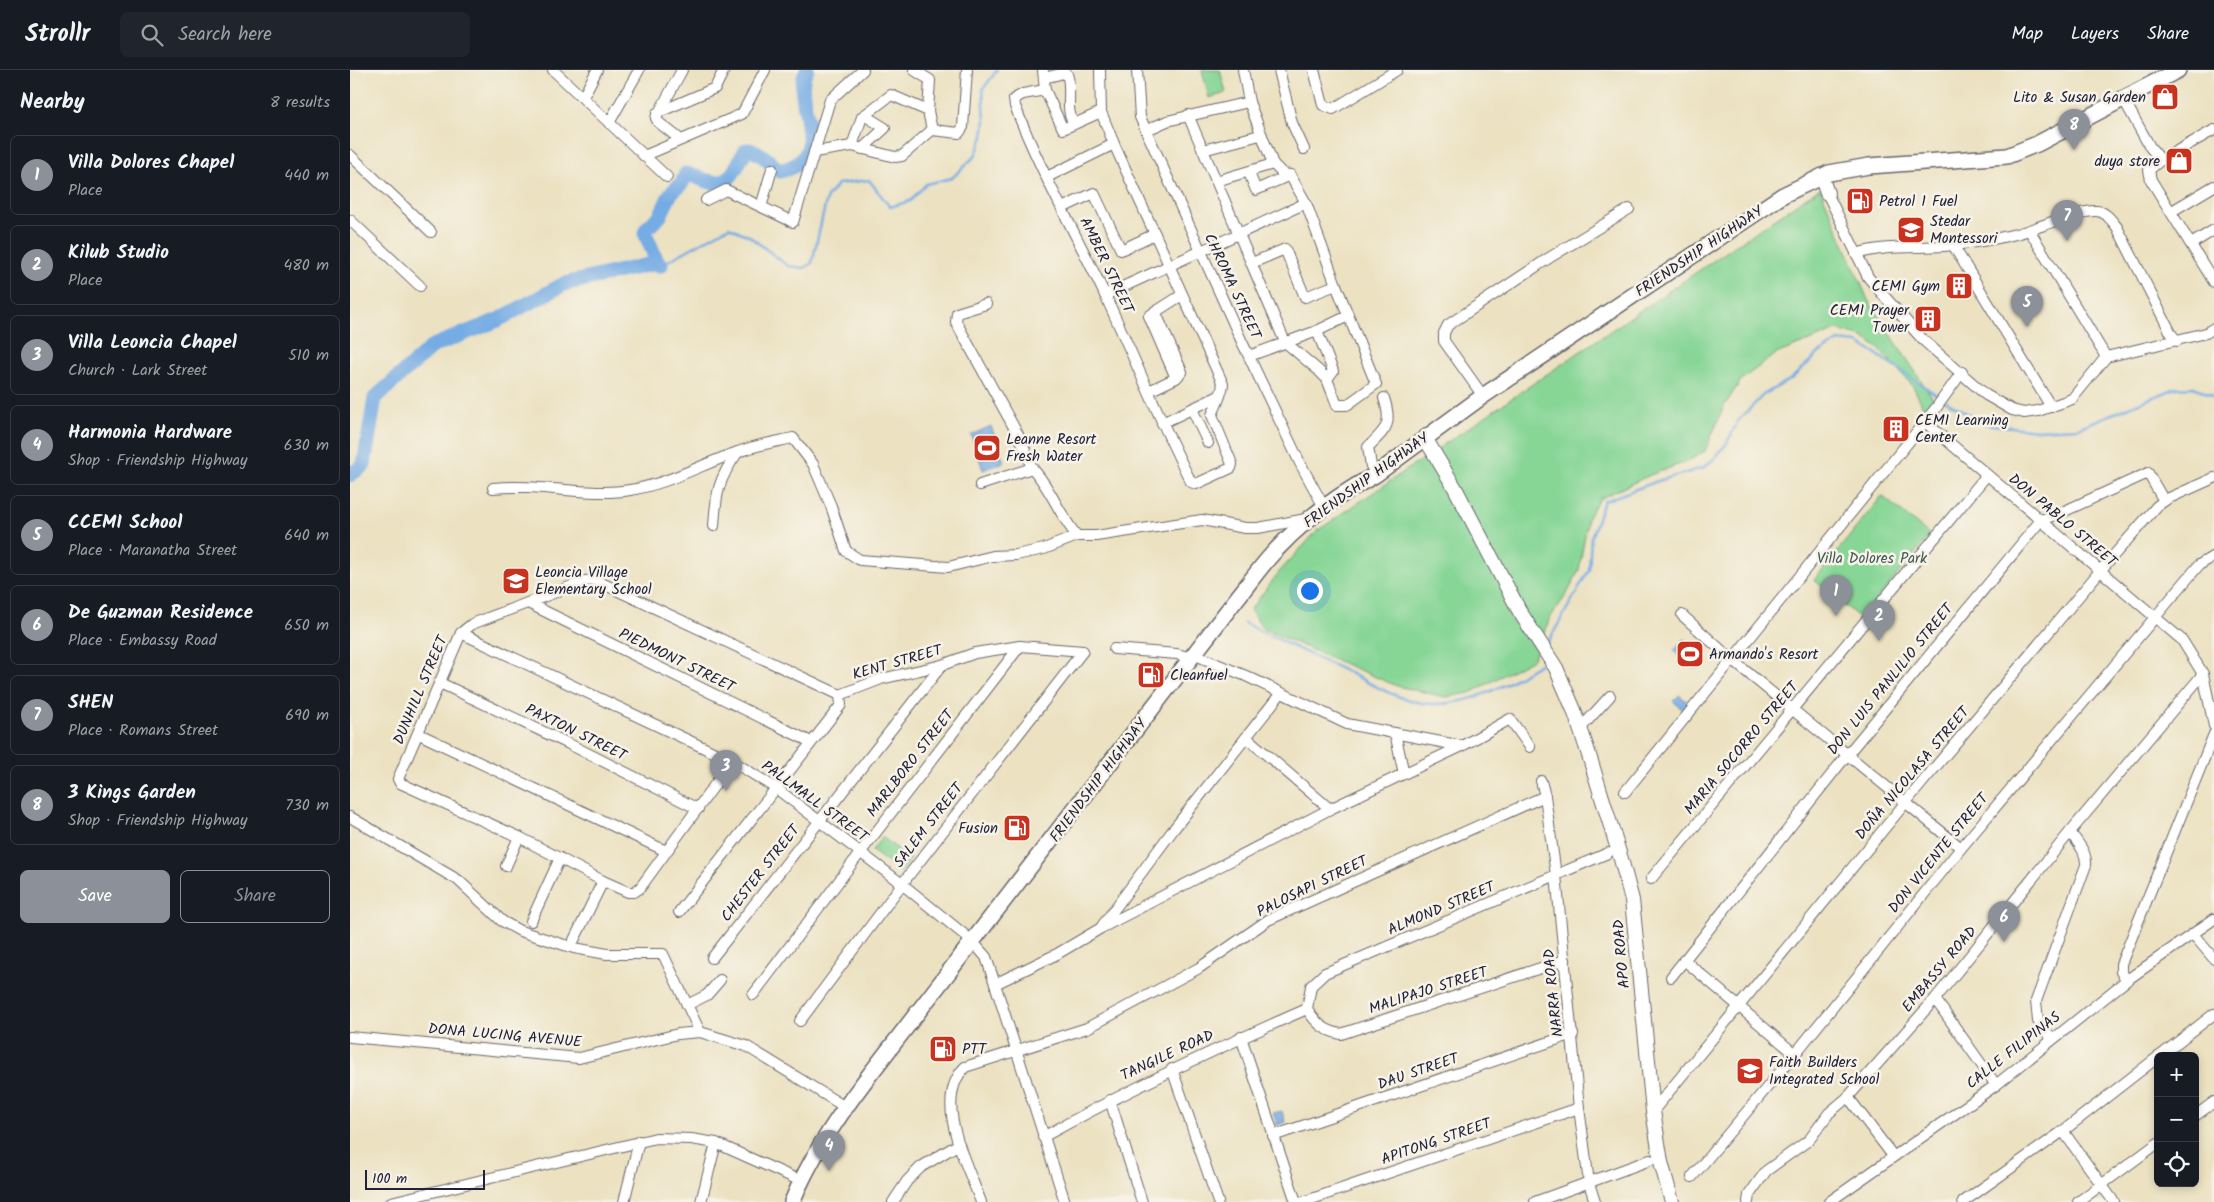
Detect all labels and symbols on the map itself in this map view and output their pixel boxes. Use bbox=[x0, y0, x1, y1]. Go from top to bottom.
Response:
shop icon: Lito & Susan Garden bbox=[2150, 82, 2180, 112]
place label: Lito & Susan Garden bbox=[2013, 86, 2146, 110]
pin: 8 bbox=[2058, 109, 2090, 150]
shop icon: duya store bbox=[2164, 146, 2194, 176]
place label: duya store bbox=[2095, 150, 2160, 174]
fuel station icon: Petrol 1 Fuel bbox=[1845, 186, 1875, 216]
place label: Petrol 1 Fuel bbox=[1879, 190, 1958, 214]
street label: FRIENDSHIP HIGHWAY bbox=[1631, 199, 1770, 304]
pin: 7 bbox=[2051, 200, 2083, 241]
place label: Stedar Montessori bbox=[1930, 210, 1999, 251]
street label: AMBER STREET bbox=[1072, 213, 1141, 319]
school or university icon: Stedar Montessori bbox=[1896, 215, 1926, 245]
street label: CHROMA STREET bbox=[1197, 230, 1268, 345]
building icon: CEMI Gym bbox=[1944, 271, 1974, 301]
place label: CEMI Gym bbox=[1872, 275, 1940, 299]
pin: 5 bbox=[2011, 286, 2043, 327]
place label: CEMI Prayer Tower bbox=[1830, 299, 1910, 340]
building icon: CEMI Prayer Tower bbox=[1913, 304, 1943, 334]
place label: CEMI Learning Center bbox=[1915, 409, 2009, 450]
building icon: CEMI Learning Center bbox=[1881, 414, 1911, 444]
street label: FRIENDSHIP HIGHWAY bbox=[1299, 426, 1435, 535]
place label: Leanne Resort Fresh Water bbox=[1006, 428, 1096, 469]
sports icon: Leanne Resort Fresh Water bbox=[972, 433, 1002, 463]
street label: DON PABLO STREET bbox=[2003, 468, 2124, 575]
park label: Villa Dolores Park bbox=[1817, 547, 1928, 571]
place label: Leoncia Village Elementary School bbox=[535, 561, 652, 602]
school or university icon: Leoncia Village Elementary School bbox=[501, 566, 531, 596]
pin: 1 bbox=[1820, 575, 1852, 616]
your location bbox=[1297, 578, 1323, 604]
street label: DON LUIS PANLILIO STREET bbox=[1822, 597, 1961, 761]
pin: 2 bbox=[1863, 600, 1895, 641]
street label: PIEDMONT STREET bbox=[614, 622, 741, 700]
street label: DUNHILL STREET bbox=[387, 630, 455, 749]
street label: KENT STREET bbox=[850, 638, 947, 687]
sports icon: Armando's Resort bbox=[1675, 639, 1705, 669]
place label: Armando's Resort bbox=[1709, 643, 1819, 667]
fuel station icon: Cleanfuel bbox=[1136, 660, 1166, 690]
place label: Cleanfuel bbox=[1170, 664, 1228, 688]
street label: MARIA SOCORRO STREET bbox=[1679, 675, 1806, 821]
street label: PAXTON STREET bbox=[521, 698, 632, 769]
street label: DOÑA NICOLASA STREET bbox=[1850, 700, 1977, 846]
street label: MARLBORO STREET bbox=[861, 703, 962, 823]
street label: FRIENDSHIP HIGHWAY bbox=[1044, 712, 1154, 848]
pin: 3 bbox=[710, 750, 742, 791]
street label: PALLMALL STREET bbox=[756, 755, 875, 850]
street label: SALEM STREET bbox=[888, 776, 971, 873]
street label: DON VICENTE STREET bbox=[1883, 787, 1996, 919]
fuel station icon: Fusion bbox=[1002, 813, 1032, 843]
place label: Fusion bbox=[958, 817, 998, 841]
street label: CHESTER STREET bbox=[715, 818, 808, 927]
street label: PALOSAPI STREET bbox=[1253, 849, 1374, 924]
street label: ALMOND STREET bbox=[1384, 875, 1501, 942]
pin: 6 bbox=[1988, 901, 2020, 942]
street label: APO ROAD bbox=[1607, 918, 1637, 989]
street label: EMBASSY ROAD bbox=[1896, 921, 1983, 1018]
street label: NARRA ROAD bbox=[1537, 947, 1571, 1038]
street label: MALIPAJO STREET bbox=[1366, 960, 1493, 1021]
street label: CALLE FILIPINAS bbox=[1961, 1006, 2066, 1096]
street label: DONA LUCING AVENUE bbox=[427, 1017, 584, 1055]
street label: TANGILE ROAD bbox=[1117, 1024, 1218, 1088]
fuel station icon: PTT bbox=[928, 1034, 958, 1064]
place label: PTT bbox=[962, 1038, 988, 1062]
street label: DAU STREET bbox=[1375, 1046, 1464, 1097]
place label: Faith Builders Integrated School bbox=[1769, 1051, 1880, 1092]
school or university icon: Faith Builders Integrated School bbox=[1735, 1056, 1765, 1086]
street label: APITONG STREET bbox=[1378, 1111, 1496, 1172]
pin: 4 bbox=[813, 1130, 845, 1171]
scale bar bbox=[365, 1167, 485, 1190]

